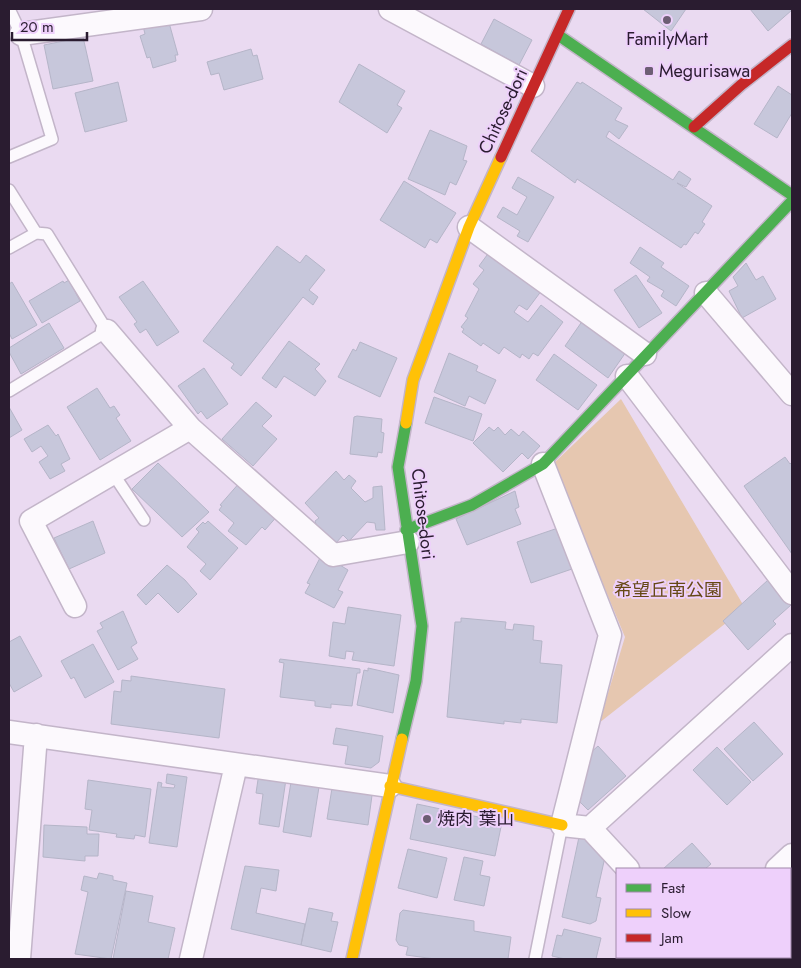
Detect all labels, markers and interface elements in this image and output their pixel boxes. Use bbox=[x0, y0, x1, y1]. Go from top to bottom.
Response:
scale bar bbox=[12, 10, 88, 42]
marker: FamilyMart bbox=[661, 14, 673, 26]
text: 20 m bbox=[20, 16, 54, 38]
place label: FamilyMart bbox=[626, 26, 708, 52]
place label: Megurisawa bbox=[659, 58, 750, 84]
street label: Chitose-dori bbox=[472, 64, 534, 158]
marker: Megurisawa bbox=[643, 65, 655, 77]
street label: Chitose-dori bbox=[404, 467, 442, 561]
park label: 希望丘南公園 bbox=[614, 577, 722, 603]
place label: 焼肉 葉山 bbox=[437, 806, 514, 832]
marker: 焼肉 葉山 bbox=[421, 813, 433, 825]
legend bbox=[616, 868, 791, 958]
text: Fast bbox=[661, 877, 685, 899]
text: Slow bbox=[661, 902, 692, 924]
text: Jam bbox=[659, 927, 684, 949]

